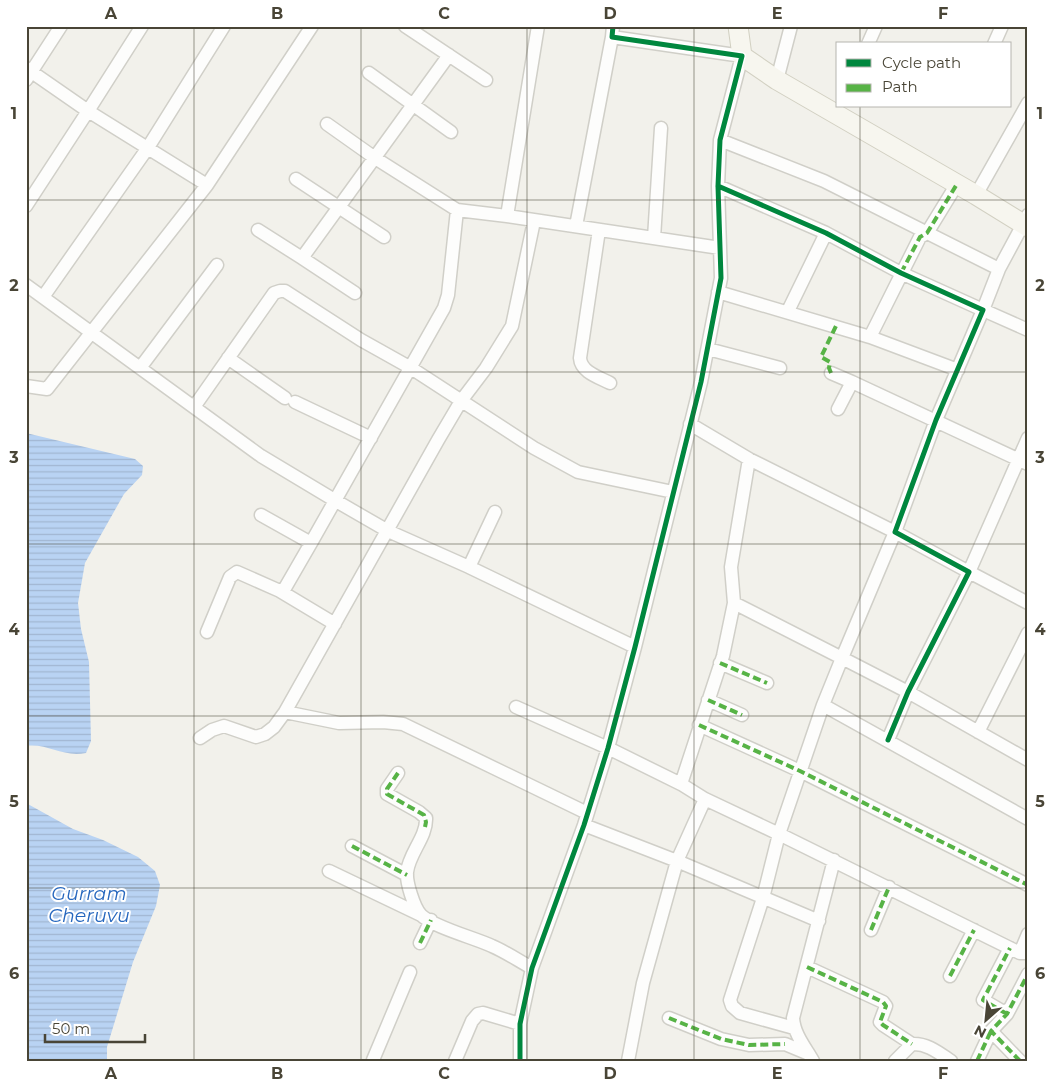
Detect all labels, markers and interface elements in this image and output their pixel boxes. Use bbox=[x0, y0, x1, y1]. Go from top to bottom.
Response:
text: A bbox=[104, 4, 118, 23]
text: B bbox=[271, 4, 283, 23]
text: C bbox=[438, 4, 450, 23]
text: D bbox=[603, 4, 617, 23]
text: E bbox=[772, 4, 782, 23]
text: F bbox=[938, 4, 948, 23]
legend bbox=[836, 42, 1012, 108]
text: Cycle path bbox=[882, 53, 961, 72]
text: Path bbox=[882, 77, 918, 96]
text: 1 bbox=[11, 104, 17, 123]
text: 1 bbox=[1037, 104, 1043, 123]
text: 2 bbox=[9, 276, 19, 295]
text: 2 bbox=[1035, 276, 1045, 295]
text: 3 bbox=[8, 448, 19, 467]
text: 3 bbox=[1034, 448, 1045, 467]
text: 4 bbox=[8, 620, 20, 639]
text: 4 bbox=[1034, 620, 1046, 639]
text: 5 bbox=[9, 792, 19, 811]
text: 5 bbox=[1035, 792, 1045, 811]
water label: Gurram Cheruvu bbox=[48, 882, 130, 927]
text: 6 bbox=[9, 964, 19, 983]
text: 6 bbox=[1035, 964, 1045, 983]
north arrow bbox=[962, 994, 1012, 1044]
scale bar bbox=[45, 1012, 145, 1044]
text: 50 m bbox=[52, 1019, 90, 1038]
text: N bbox=[971, 1021, 989, 1042]
text: A bbox=[104, 1064, 118, 1083]
text: B bbox=[271, 1064, 283, 1083]
text: C bbox=[438, 1064, 450, 1083]
text: D bbox=[603, 1064, 617, 1083]
text: E bbox=[772, 1064, 782, 1083]
text: F bbox=[938, 1064, 948, 1083]

